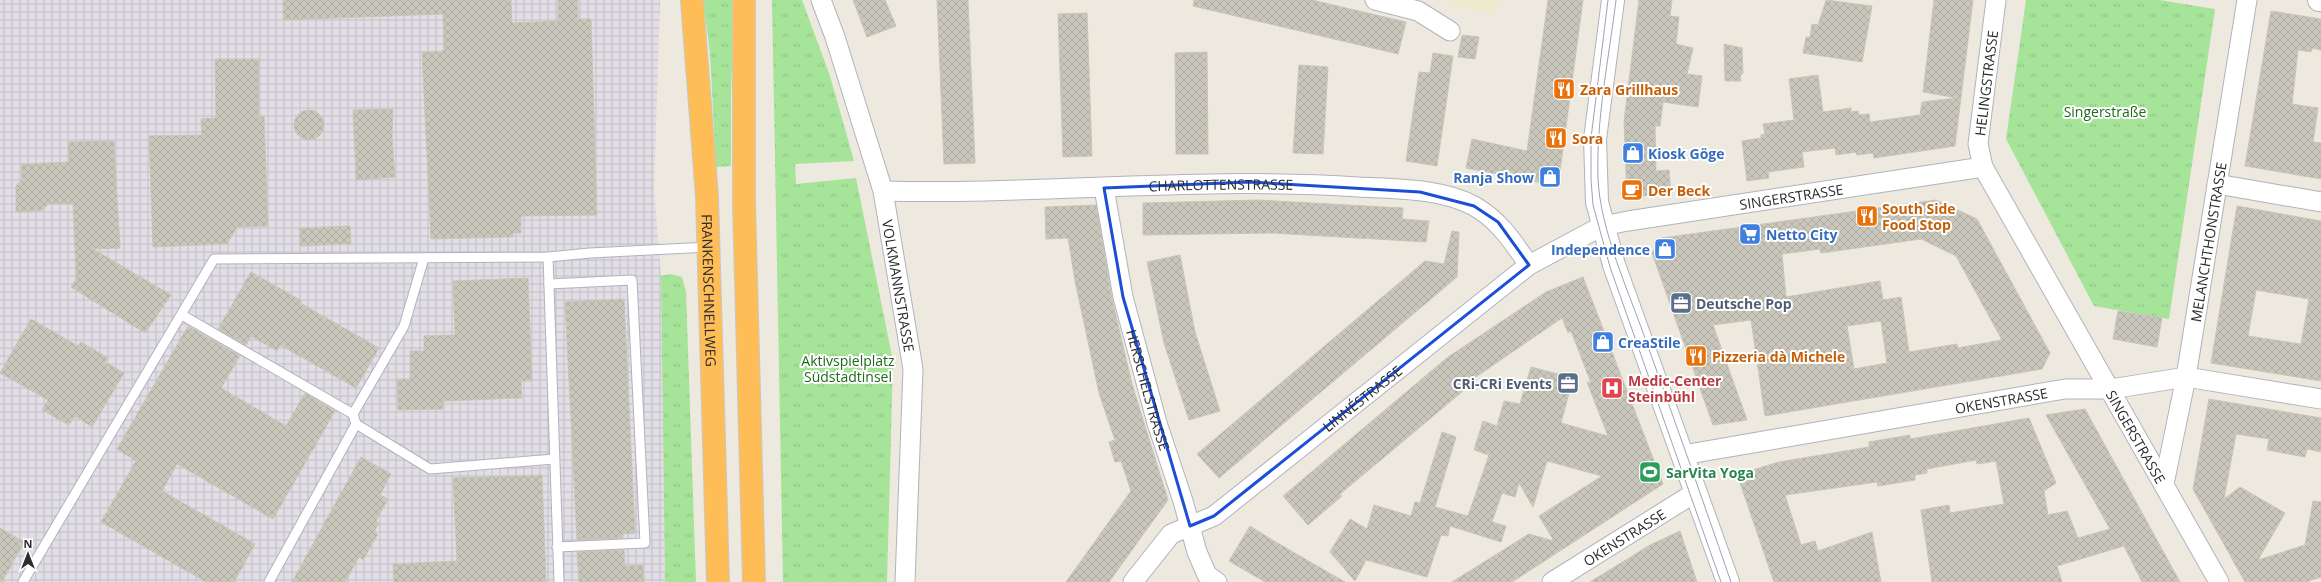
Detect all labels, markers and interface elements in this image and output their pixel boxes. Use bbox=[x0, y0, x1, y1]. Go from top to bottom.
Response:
street label: HELINGSTRASSE bbox=[1970, 29, 2002, 137]
restaurant icon: Zara Grillhaus bbox=[1551, 76, 1577, 102]
place label: Zara Grillhaus bbox=[1580, 80, 1678, 99]
park label: Singerstraße bbox=[2064, 102, 2146, 121]
restaurant icon: Sora bbox=[1543, 125, 1569, 151]
place label: Sora bbox=[1572, 129, 1603, 148]
shop icon: Kiosk Göge bbox=[1620, 140, 1646, 166]
place label: Kiosk Göge bbox=[1648, 144, 1725, 163]
street label: MELANCHTHONSTRASSE bbox=[2186, 161, 2230, 323]
shop icon: Ranja Show bbox=[1537, 164, 1563, 190]
place label: Ranja Show bbox=[1453, 168, 1534, 187]
street label: CHARLOTTENSTRASSE bbox=[1148, 174, 1293, 195]
cafe icon: Der Beck bbox=[1619, 177, 1645, 203]
street label: SINGERSTRASSE bbox=[1738, 179, 1845, 213]
place label: Der Beck bbox=[1648, 181, 1711, 200]
place label: South Side Food Stop bbox=[1882, 199, 1956, 234]
restaurant icon: South Side Food Stop bbox=[1854, 203, 1880, 229]
street label: FRANKENSCHNELLWEG bbox=[698, 214, 721, 367]
street label: VOLKMANNSTRASSE bbox=[878, 218, 919, 353]
supermarket icon: Netto City bbox=[1737, 221, 1763, 247]
place label: Netto City bbox=[1766, 225, 1837, 244]
shop icon: Independence bbox=[1652, 236, 1678, 262]
place label: Independence bbox=[1551, 240, 1650, 259]
office icon: Deutsche Pop bbox=[1668, 290, 1694, 316]
place label: Deutsche Pop bbox=[1696, 294, 1792, 313]
street label: HERSCHELSTRASSE bbox=[1123, 327, 1175, 453]
shop icon: CreaStile bbox=[1590, 329, 1616, 355]
place label: CreaStile bbox=[1618, 333, 1681, 352]
restaurant icon: Pizzeria dà Michele bbox=[1683, 343, 1709, 369]
place label: Pizzeria dà Michele bbox=[1712, 347, 1845, 366]
park label: Aktivspielplatz Südstadtinsel bbox=[801, 351, 895, 386]
street label: LINNÉSTRASSE bbox=[1318, 361, 1405, 436]
office icon: CRi-CRi Events bbox=[1555, 370, 1581, 396]
place label: Medic-Center Steinbühl bbox=[1628, 371, 1722, 406]
place label: CRi-CRi Events bbox=[1453, 374, 1552, 393]
hospital icon: Medic-Center Steinbühl bbox=[1599, 375, 1625, 401]
street label: OKENSTRASSE bbox=[1953, 383, 2049, 417]
street label: SINGERSTRASSE bbox=[2102, 386, 2170, 487]
sports icon: SarVita Yoga bbox=[1637, 459, 1663, 485]
place label: SarVita Yoga bbox=[1666, 463, 1754, 482]
street label: OKENSTRASSE bbox=[1579, 504, 1669, 570]
north arrow bbox=[8, 534, 48, 574]
text: N bbox=[24, 536, 32, 551]

